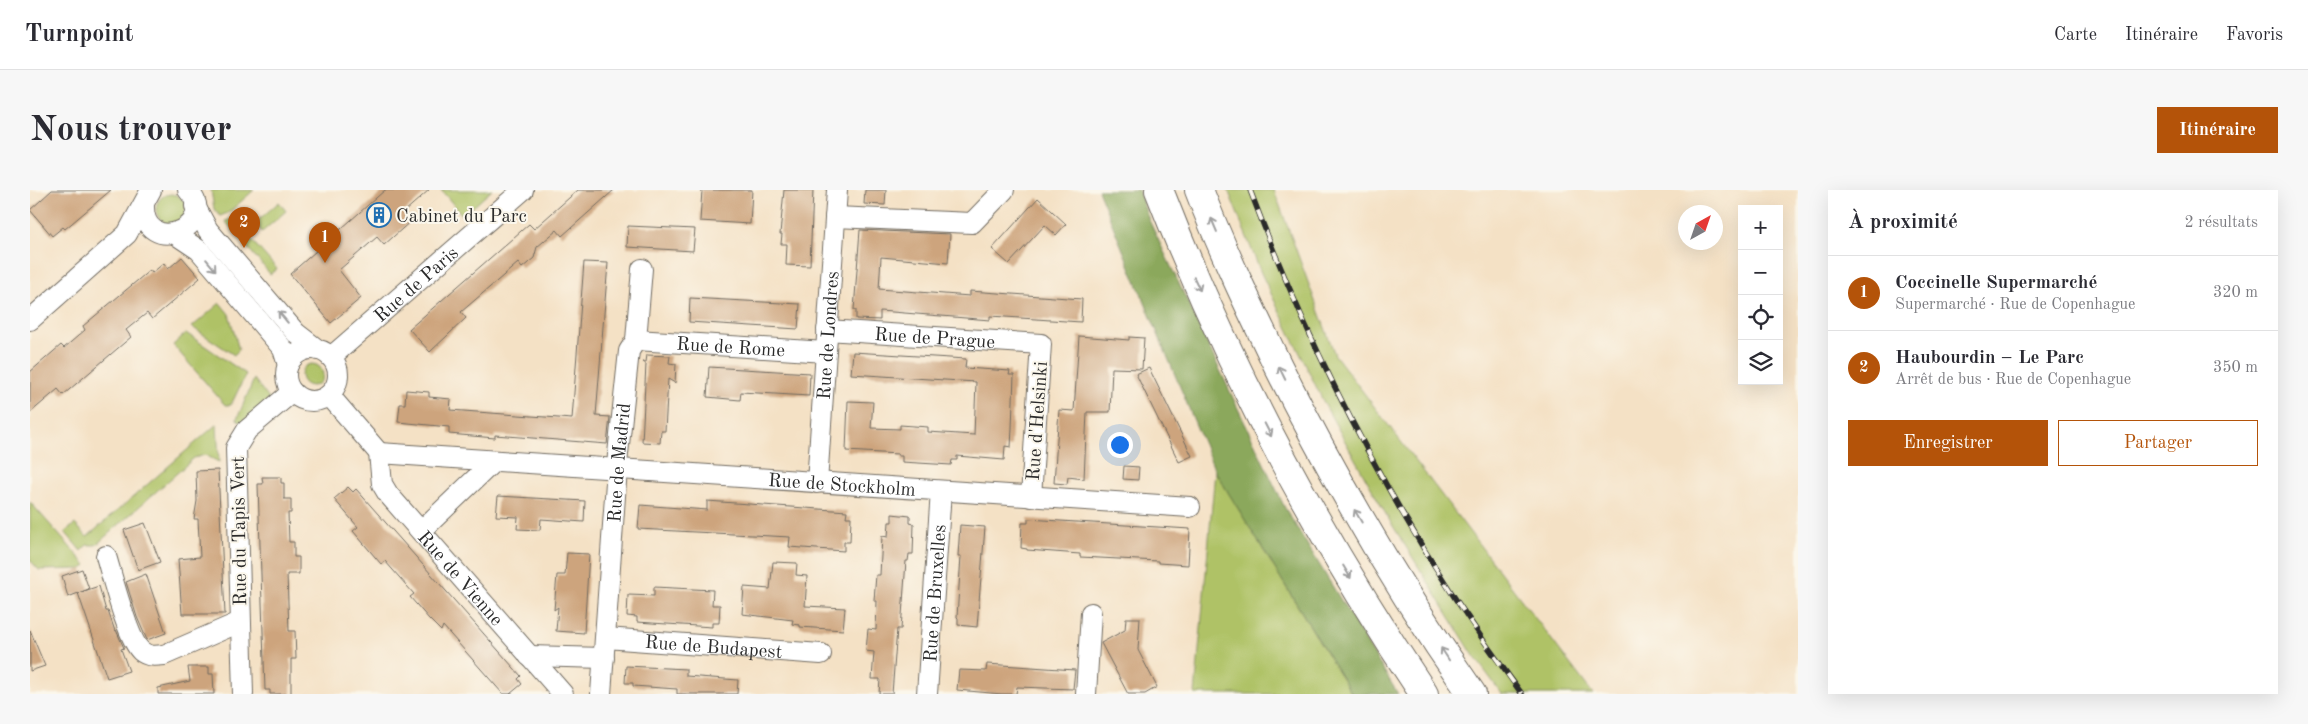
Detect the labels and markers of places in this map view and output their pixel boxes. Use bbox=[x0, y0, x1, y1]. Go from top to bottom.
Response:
building icon: Cabinet du Parc bbox=[366, 202, 392, 228]
pin: 2 bbox=[228, 207, 260, 248]
place label: Cabinet du Parc bbox=[396, 208, 527, 227]
pin: 1 bbox=[309, 222, 341, 263]

